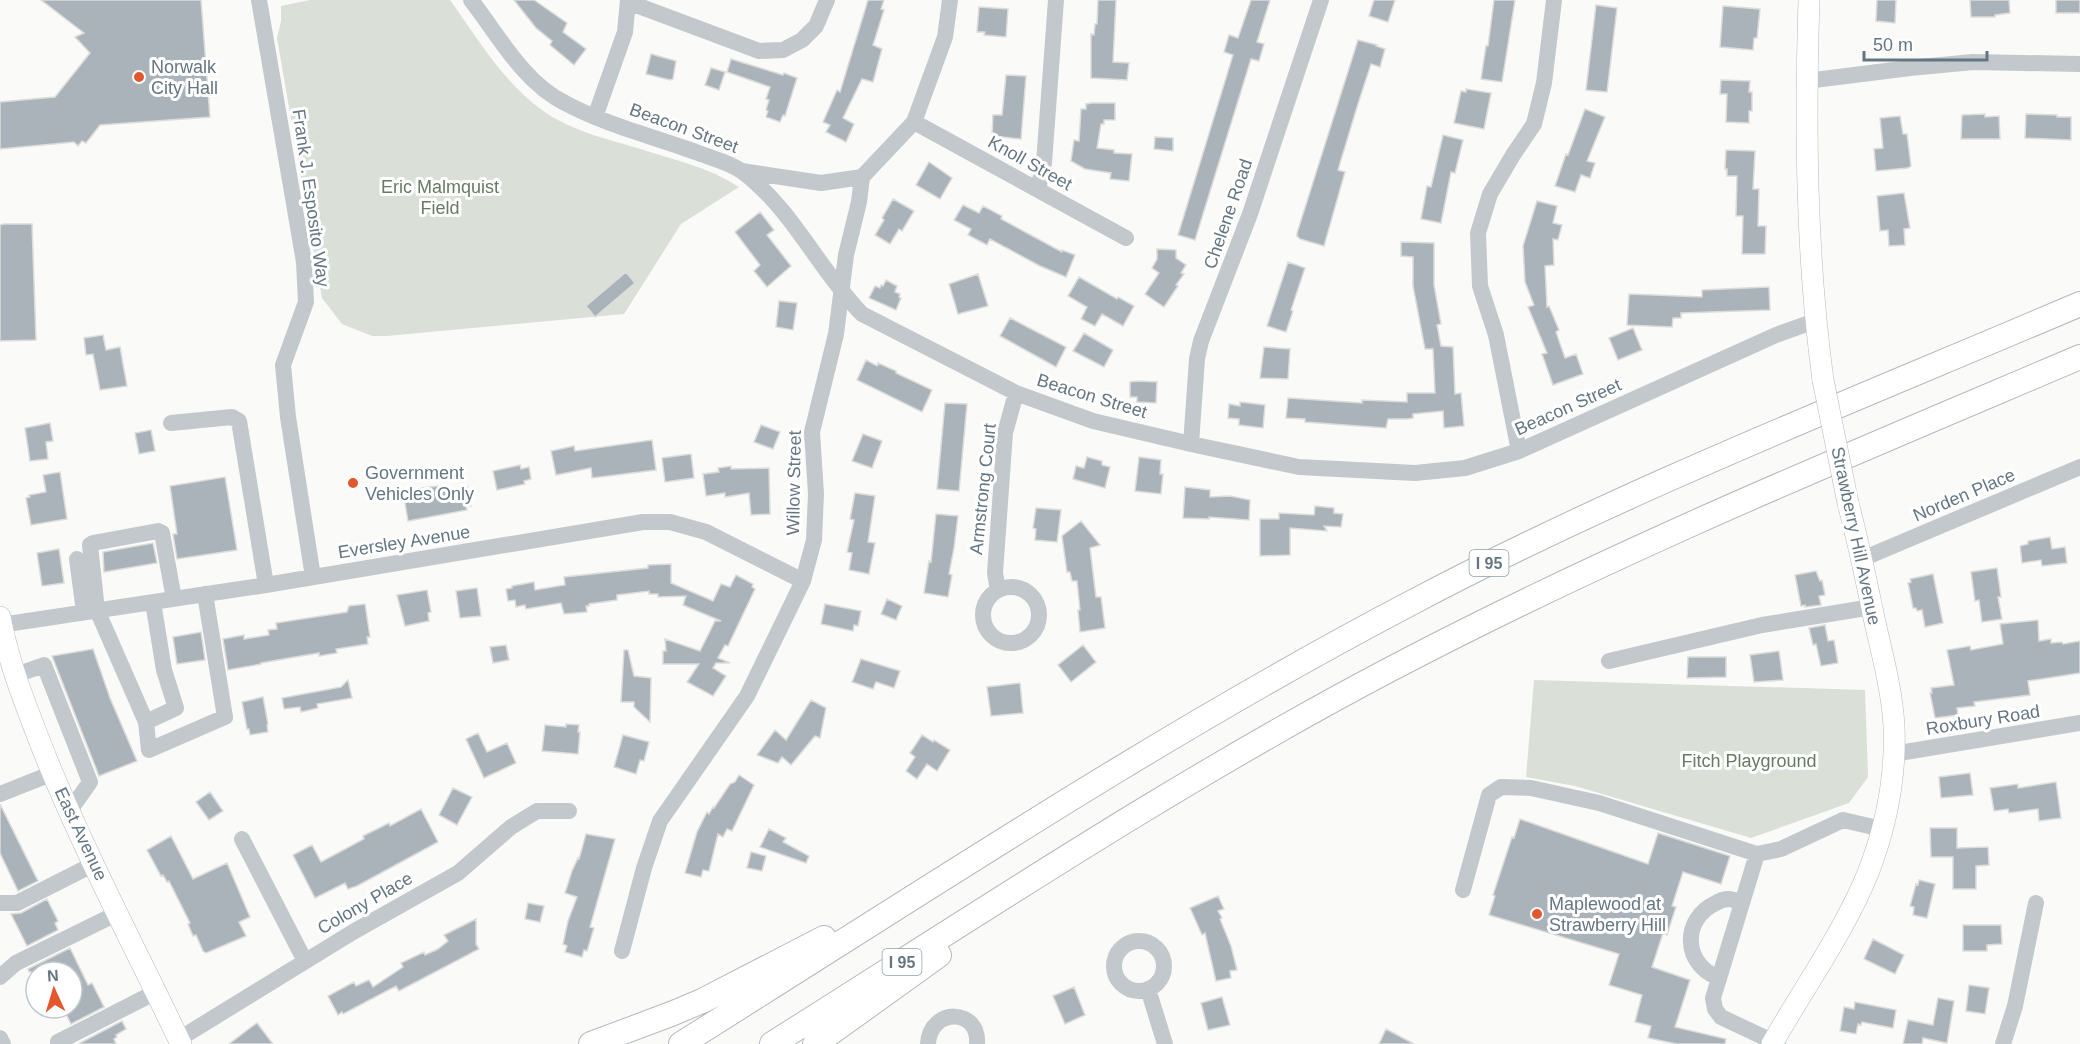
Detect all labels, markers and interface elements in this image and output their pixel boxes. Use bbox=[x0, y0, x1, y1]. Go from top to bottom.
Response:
scale bar bbox=[1864, 24, 1987, 62]
text: 50 m bbox=[1873, 35, 1913, 55]
place label: Norwalk City Hall bbox=[151, 57, 218, 98]
marker: Norwalk City Hall bbox=[132, 70, 146, 84]
street label: Beacon Street bbox=[627, 99, 741, 157]
street label: Frank J. Esposito Way bbox=[289, 108, 333, 288]
street label: Knoll Street bbox=[984, 132, 1076, 194]
street label: Chelene Road bbox=[1200, 156, 1256, 272]
park label: Eric Malmquist Field bbox=[381, 177, 499, 218]
street label: Beacon Street bbox=[1035, 370, 1149, 422]
street label: Beacon Street bbox=[1512, 375, 1624, 439]
street label: Armstrong Court bbox=[966, 422, 1000, 556]
street label: Willow Street bbox=[783, 430, 805, 536]
street label: Strawberry Hill Avenue bbox=[1827, 445, 1885, 627]
place label: Government Vehicles Only bbox=[365, 463, 474, 504]
street label: Norden Place bbox=[1910, 464, 2018, 526]
marker: Government Vehicles Only bbox=[346, 476, 360, 490]
street label: Eversley Avenue bbox=[336, 522, 472, 562]
road number: I 95 bbox=[1470, 550, 1508, 576]
street label: Roxbury Road bbox=[1925, 701, 2041, 739]
park label: Fitch Playground bbox=[1681, 751, 1817, 771]
street label: East Avenue bbox=[51, 784, 111, 884]
street label: Colony Place bbox=[314, 868, 416, 938]
place label: Maplewood at Strawberry Hill bbox=[1549, 894, 1666, 935]
marker: Maplewood at Strawberry Hill bbox=[1530, 907, 1544, 921]
road number: I 95 bbox=[882, 949, 922, 975]
north arrow bbox=[24, 960, 84, 1020]
text: N bbox=[47, 967, 59, 984]

